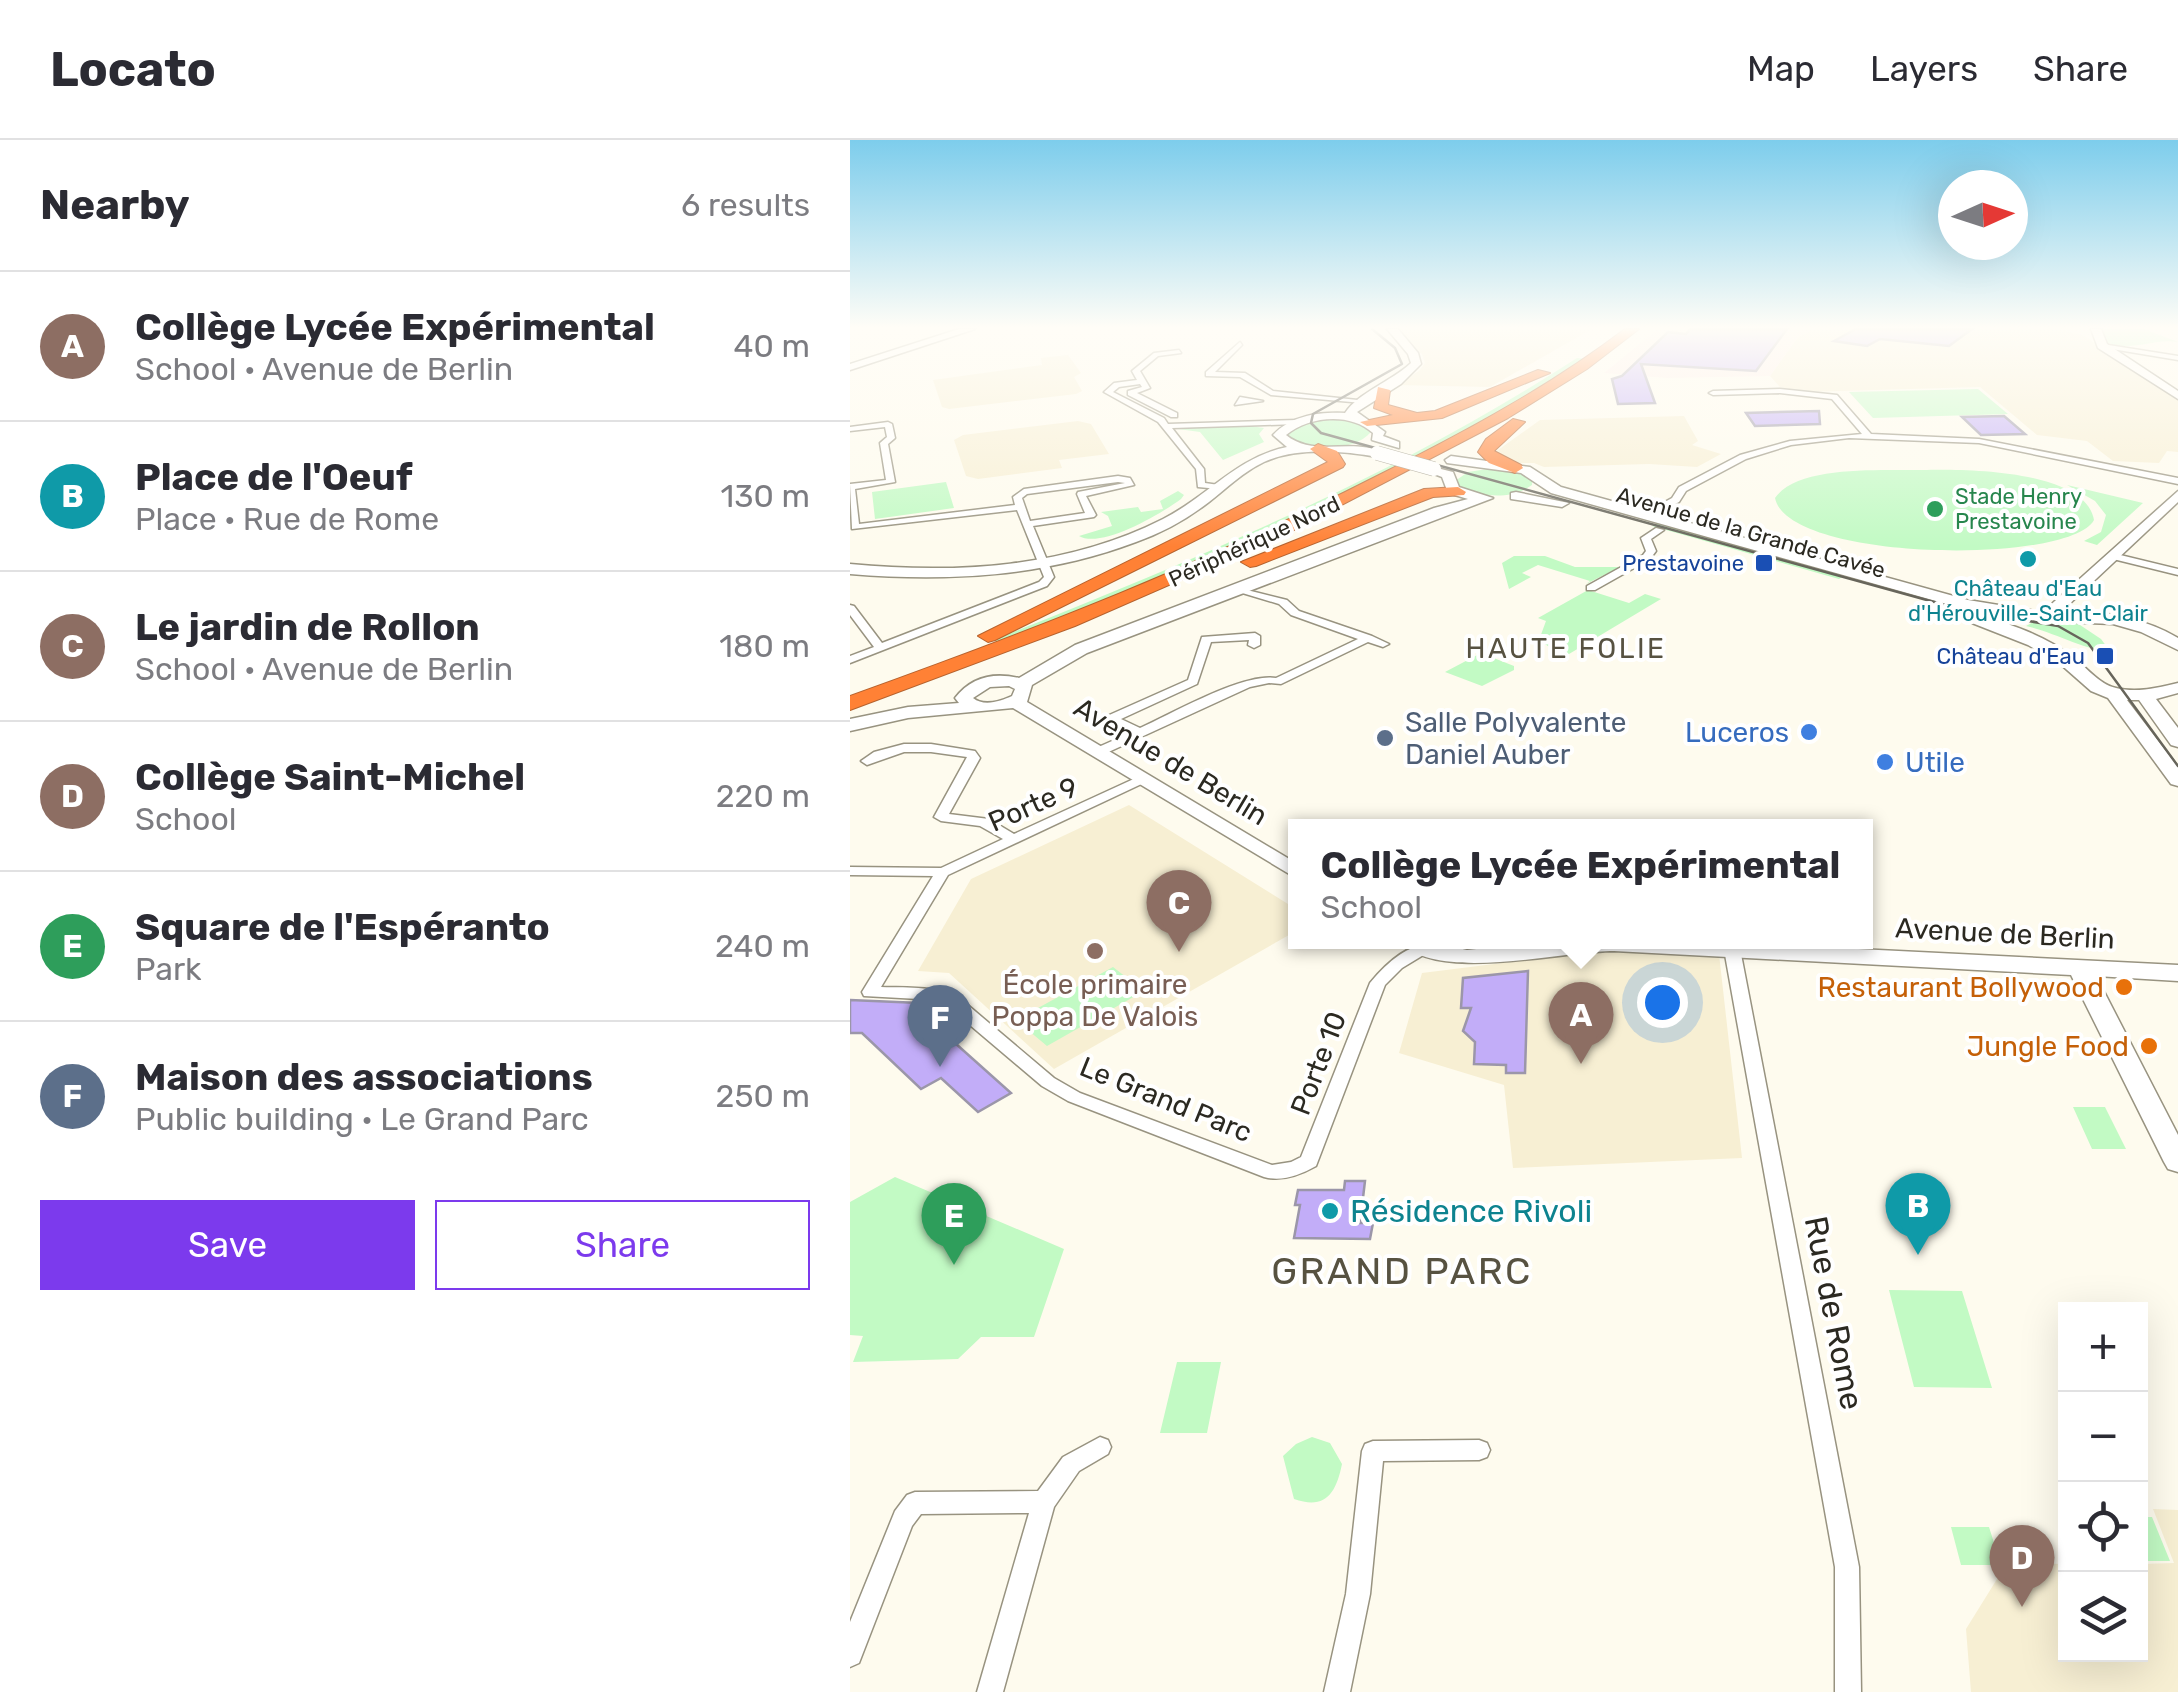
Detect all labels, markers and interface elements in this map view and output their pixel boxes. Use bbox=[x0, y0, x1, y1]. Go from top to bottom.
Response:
text: Locato bbox=[50, 41, 216, 98]
text: Map bbox=[1747, 48, 1815, 90]
text: Layers bbox=[1870, 48, 1978, 90]
text: Share bbox=[2033, 48, 2128, 90]
north arrow bbox=[1938, 170, 2028, 260]
text: Nearby bbox=[40, 180, 190, 230]
text: 6 results bbox=[681, 186, 810, 224]
text: Collège Lycée Expérimental bbox=[135, 304, 655, 350]
text: A bbox=[61, 327, 84, 365]
text: 40 m bbox=[734, 327, 810, 365]
text: School · Avenue de Berlin bbox=[135, 350, 513, 388]
text: Place de l'Oeuf bbox=[135, 454, 413, 500]
text: B bbox=[61, 477, 84, 515]
text: 130 m bbox=[720, 477, 810, 515]
street label: Avenue de la Grande Cavée bbox=[1613, 481, 1888, 584]
place label: Stade Henry Prestavoine bbox=[1955, 483, 2082, 535]
street label: Périphérique Nord bbox=[1164, 490, 1344, 593]
marker: Stade Henry Prestavoine bbox=[1924, 498, 1946, 520]
text: Place · Rue de Rome bbox=[135, 500, 439, 538]
marker: Château d'Eau d'Hérouville-Saint-Clair bbox=[2017, 548, 2039, 570]
place label: Prestavoine bbox=[1622, 550, 1744, 577]
marker: Prestavoine bbox=[1753, 552, 1775, 574]
place label: Château d'Eau d'Hérouville-Saint-Clair bbox=[1908, 575, 2149, 627]
text: Le jardin de Rollon bbox=[135, 604, 480, 650]
text: C bbox=[61, 627, 84, 665]
text: 180 m bbox=[719, 627, 810, 665]
district label: HAUTE FOLIE bbox=[1465, 632, 1667, 665]
place label: Château d'Eau bbox=[1937, 643, 2085, 670]
marker: Château d'Eau bbox=[2094, 645, 2116, 667]
text: School · Avenue de Berlin bbox=[135, 650, 513, 688]
street label: Avenue de Berlin bbox=[1068, 691, 1273, 832]
place label: Salle Polyvalente Daniel Auber bbox=[1405, 706, 1626, 771]
place label: Luceros bbox=[1685, 716, 1789, 749]
marker: Luceros bbox=[1798, 721, 1820, 743]
marker: Salle Polyvalente Daniel Auber bbox=[1374, 727, 1396, 749]
place label: Utile bbox=[1905, 746, 1965, 779]
marker: Utile bbox=[1874, 751, 1896, 773]
text: Collège Saint-Michel bbox=[135, 754, 525, 800]
street label: Porte 9 bbox=[983, 770, 1083, 839]
text: D bbox=[61, 777, 84, 815]
text: 220 m bbox=[716, 777, 810, 815]
text: School bbox=[135, 800, 237, 838]
popup bbox=[1288, 819, 1873, 949]
text: Collège Lycée Expérimental bbox=[1321, 842, 1840, 888]
pin: C bbox=[1146, 870, 1212, 952]
text: School bbox=[1321, 888, 1422, 926]
text: Square de l'Espéranto bbox=[135, 904, 550, 950]
street label: Avenue de Berlin bbox=[1894, 911, 2116, 956]
text: E bbox=[62, 927, 83, 965]
text: 240 m bbox=[715, 927, 810, 965]
marker: École primaire Poppa De Valois bbox=[1084, 940, 1106, 962]
text: Park bbox=[135, 950, 202, 988]
place label: École primaire Poppa De Valois bbox=[992, 968, 1198, 1033]
place label: Restaurant Bollywood bbox=[1817, 971, 2104, 1004]
marker: Restaurant Bollywood bbox=[2113, 976, 2135, 998]
your location bbox=[1637, 977, 1688, 1028]
pin: A bbox=[1548, 982, 1614, 1064]
pin: F bbox=[908, 984, 972, 1067]
street label: Porte 10 bbox=[1284, 1007, 1353, 1119]
place label: Jungle Food bbox=[1967, 1030, 2129, 1063]
marker: Jungle Food bbox=[2138, 1035, 2160, 1057]
street label: Le Grand Parc bbox=[1075, 1050, 1257, 1149]
text: Maison des associations bbox=[135, 1054, 593, 1100]
text: F bbox=[63, 1077, 82, 1115]
text: 250 m bbox=[716, 1077, 810, 1115]
text: Public building · Le Grand Parc bbox=[135, 1100, 589, 1138]
pin: B bbox=[1886, 1172, 1950, 1255]
pin: E bbox=[922, 1182, 986, 1265]
place label: Résidence Rivoli bbox=[1350, 1192, 1592, 1230]
button: Save bbox=[40, 1200, 415, 1290]
button: Share bbox=[435, 1200, 810, 1290]
marker: Résidence Rivoli bbox=[1319, 1200, 1341, 1222]
street label: Rue de Rome bbox=[1797, 1213, 1871, 1413]
district label: GRAND PARC bbox=[1271, 1248, 1533, 1294]
map controls bbox=[2058, 1302, 2148, 1662]
button: + bbox=[2058, 1302, 2148, 1392]
button: − bbox=[2058, 1392, 2148, 1482]
button: locate bbox=[2058, 1482, 2148, 1572]
pin: D bbox=[1990, 1524, 2054, 1607]
button: layers bbox=[2058, 1572, 2148, 1662]

